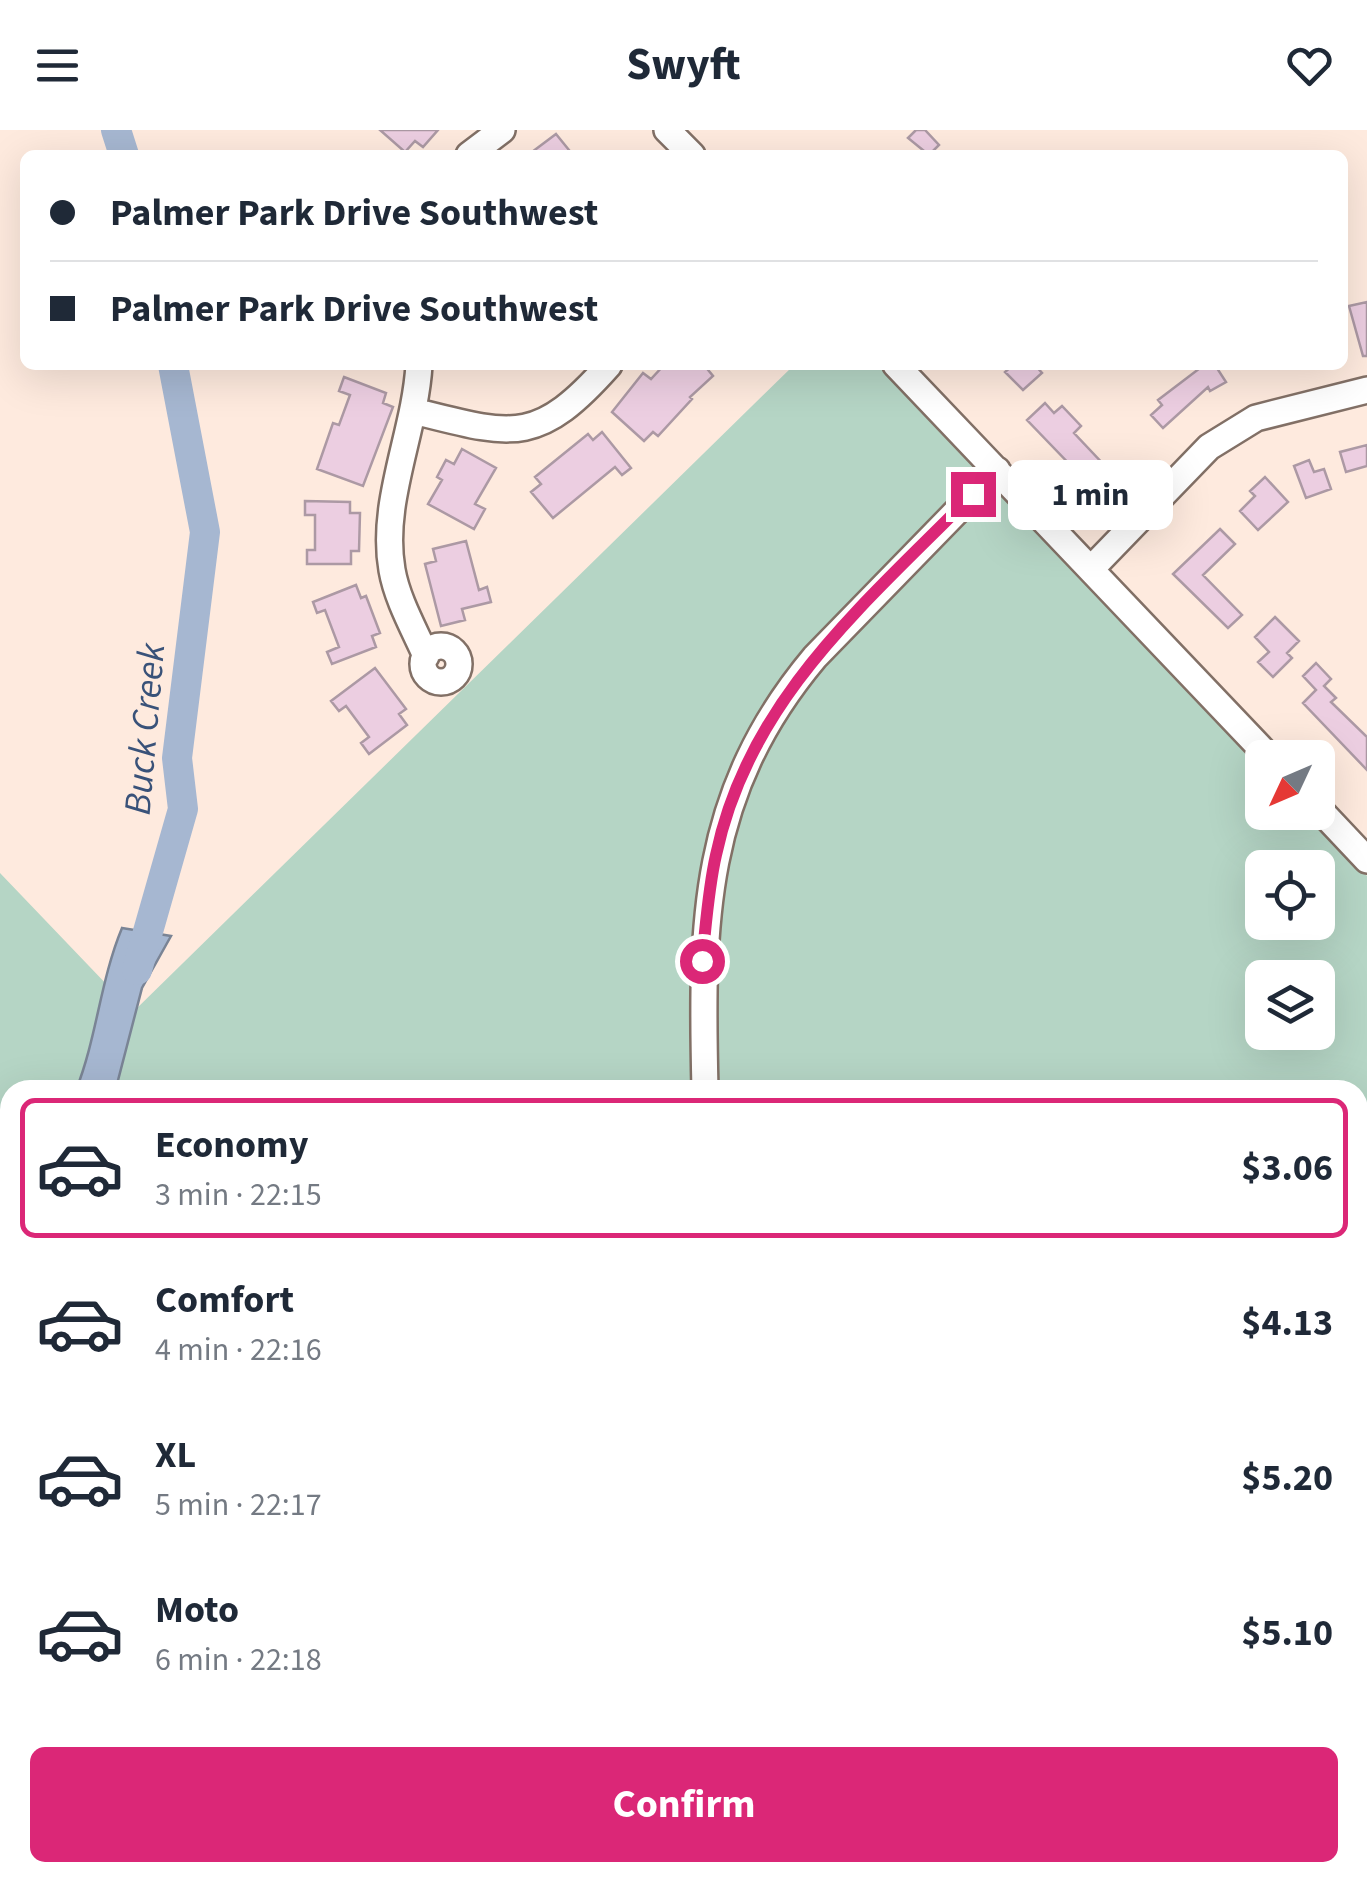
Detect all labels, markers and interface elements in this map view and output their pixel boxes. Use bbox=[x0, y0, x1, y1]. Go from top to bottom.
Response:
text: Swyft bbox=[626, 33, 741, 97]
icon: menu bbox=[30, 38, 85, 93]
icon: heart bbox=[1282, 38, 1337, 93]
text: Palmer Park Drive Southwest bbox=[110, 186, 598, 240]
text: Palmer Park Drive Southwest bbox=[110, 282, 598, 336]
callout: 1 min bbox=[1008, 459, 1173, 529]
route end bbox=[951, 472, 996, 517]
text: 1 min bbox=[1052, 472, 1129, 518]
water label: Buck Creek bbox=[111, 640, 179, 817]
north arrow bbox=[1245, 740, 1335, 830]
map controls bbox=[1245, 740, 1335, 1050]
button: locate bbox=[1245, 850, 1335, 940]
route start bbox=[680, 939, 725, 984]
button: layers bbox=[1245, 960, 1335, 1050]
text: Economy bbox=[155, 1118, 308, 1172]
icon: car bbox=[35, 1123, 125, 1213]
text: $3.06 bbox=[1241, 1141, 1333, 1195]
text: 3 min · 22:15 bbox=[155, 1172, 322, 1218]
text: Comfort bbox=[155, 1273, 294, 1327]
icon: car bbox=[35, 1278, 125, 1368]
text: $4.13 bbox=[1241, 1296, 1333, 1350]
text: 4 min · 22:16 bbox=[155, 1327, 322, 1373]
text: XL bbox=[155, 1428, 196, 1482]
icon: car bbox=[35, 1433, 125, 1523]
text: $5.20 bbox=[1241, 1451, 1333, 1505]
text: 5 min · 22:17 bbox=[155, 1482, 322, 1528]
text: Moto bbox=[155, 1583, 239, 1637]
icon: car bbox=[35, 1588, 125, 1678]
text: $5.10 bbox=[1241, 1606, 1333, 1660]
text: 6 min · 22:18 bbox=[155, 1637, 322, 1683]
button: Confirm bbox=[30, 1747, 1338, 1862]

